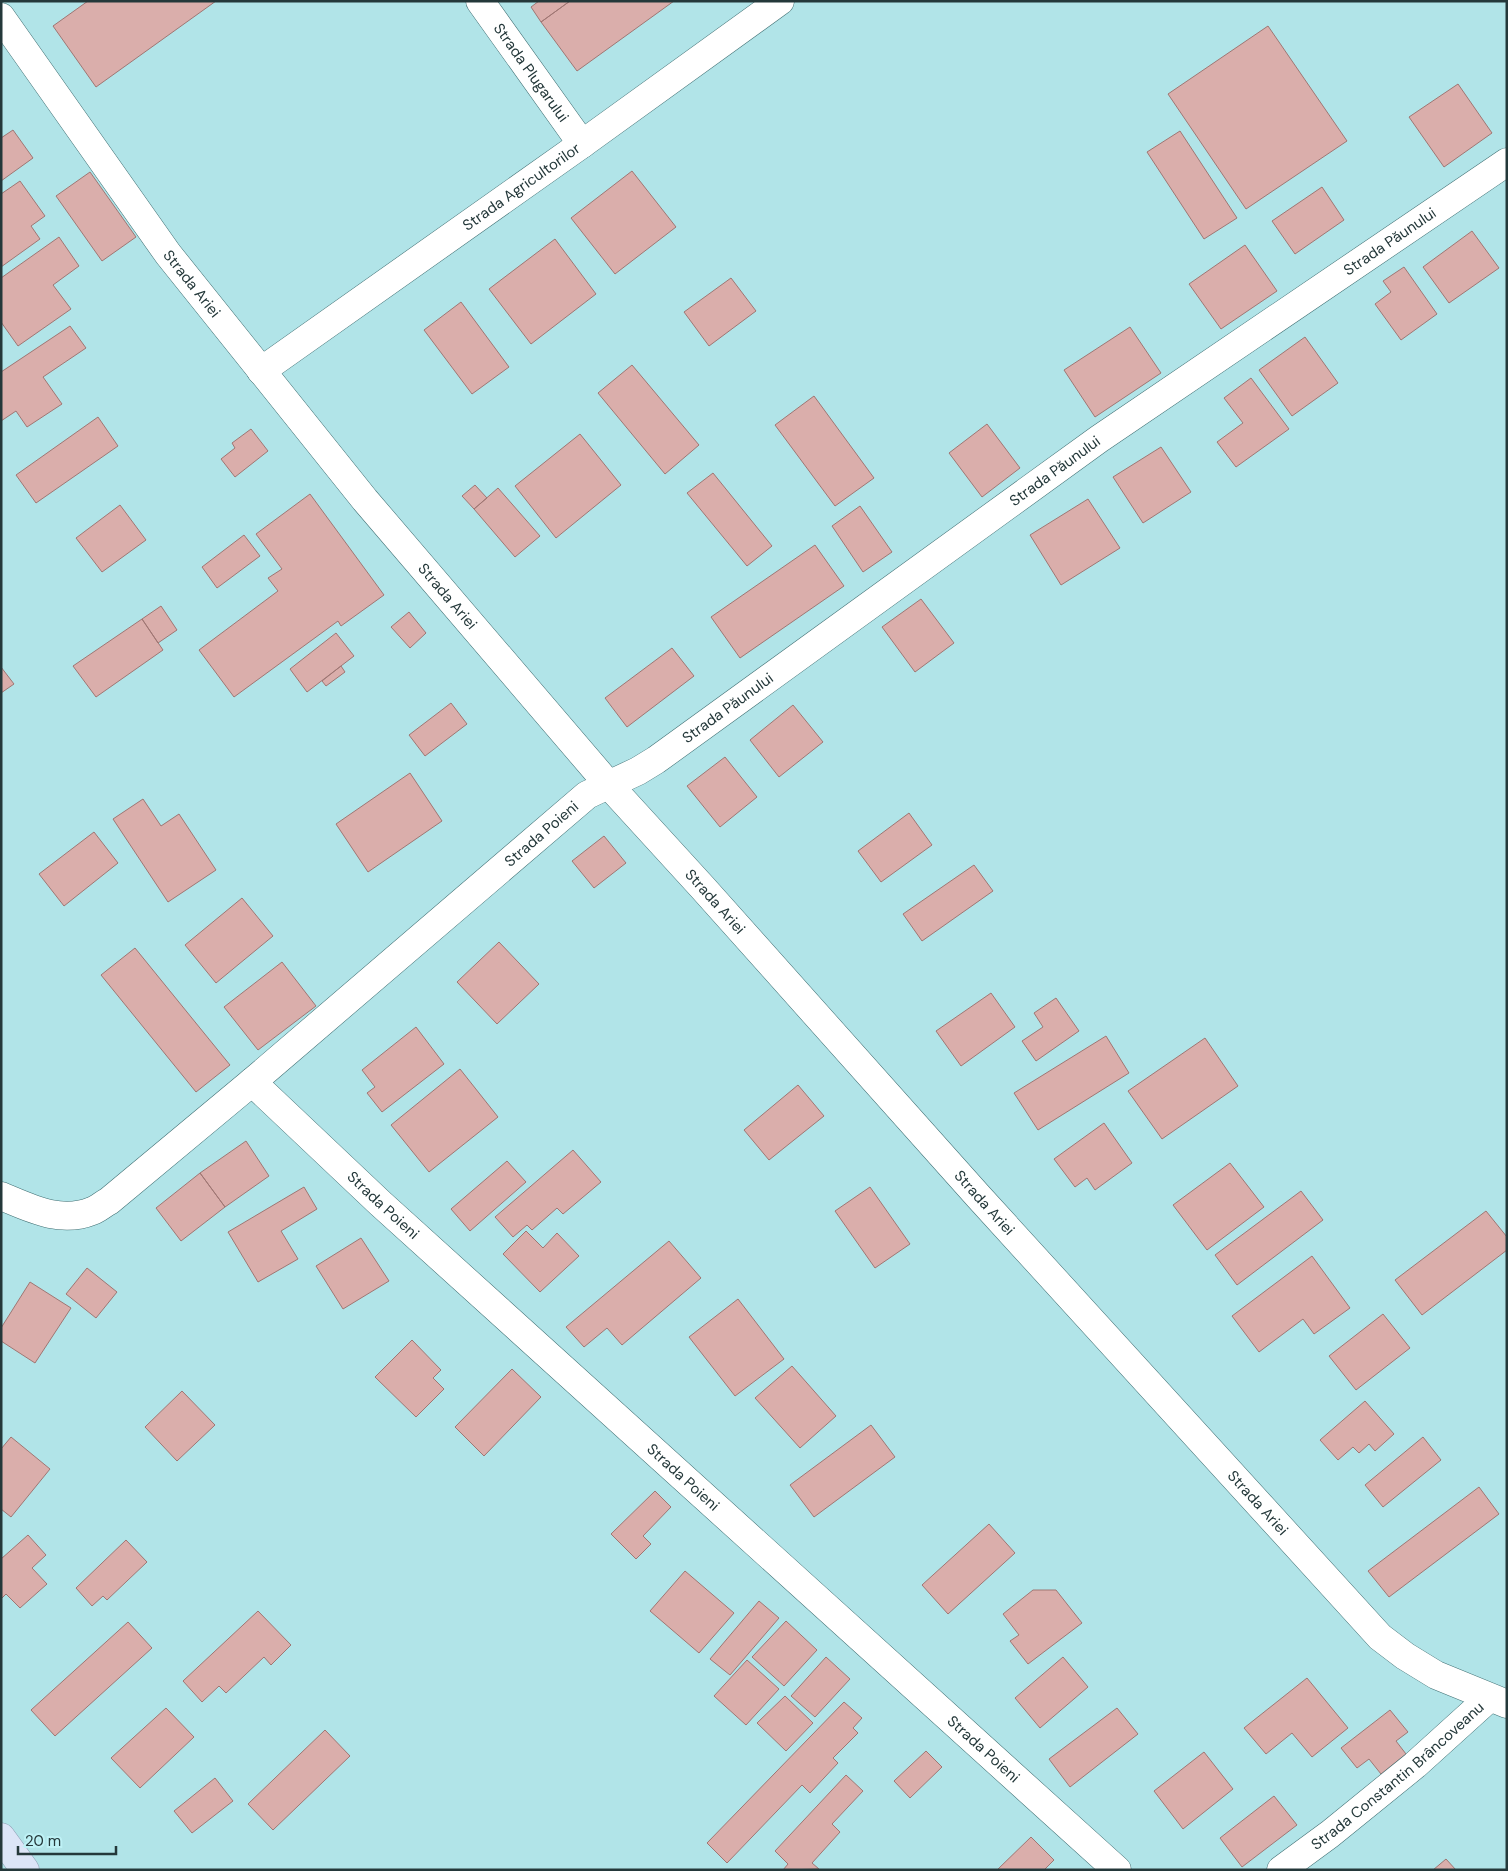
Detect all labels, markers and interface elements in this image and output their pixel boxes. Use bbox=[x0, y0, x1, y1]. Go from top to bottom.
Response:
street label: Strada Plugarului bbox=[489, 19, 573, 126]
street label: Strada Agricultorilor bbox=[459, 138, 585, 235]
street label: Strada Păunului bbox=[1340, 203, 1440, 280]
street label: Strada Ariei bbox=[159, 246, 225, 322]
street label: Strada Păunului bbox=[1005, 431, 1104, 511]
street label: Strada Ariei bbox=[414, 559, 481, 634]
street label: Strada Păunului bbox=[678, 668, 777, 748]
street label: Strada Poieni bbox=[500, 797, 583, 871]
street label: Strada Ariei bbox=[681, 865, 750, 939]
street label: Strada Ariei bbox=[950, 1166, 1019, 1240]
street label: Strada Poieni bbox=[343, 1167, 423, 1244]
street label: Strada Poieni bbox=[643, 1439, 724, 1515]
street label: Strada Ariei bbox=[1223, 1466, 1293, 1540]
street label: Strada Constantin Brâncoveanu bbox=[1307, 1697, 1488, 1854]
street label: Strada Poieni bbox=[943, 1711, 1024, 1787]
scale bar bbox=[18, 1824, 115, 1856]
text: 20 m bbox=[25, 1831, 61, 1851]

